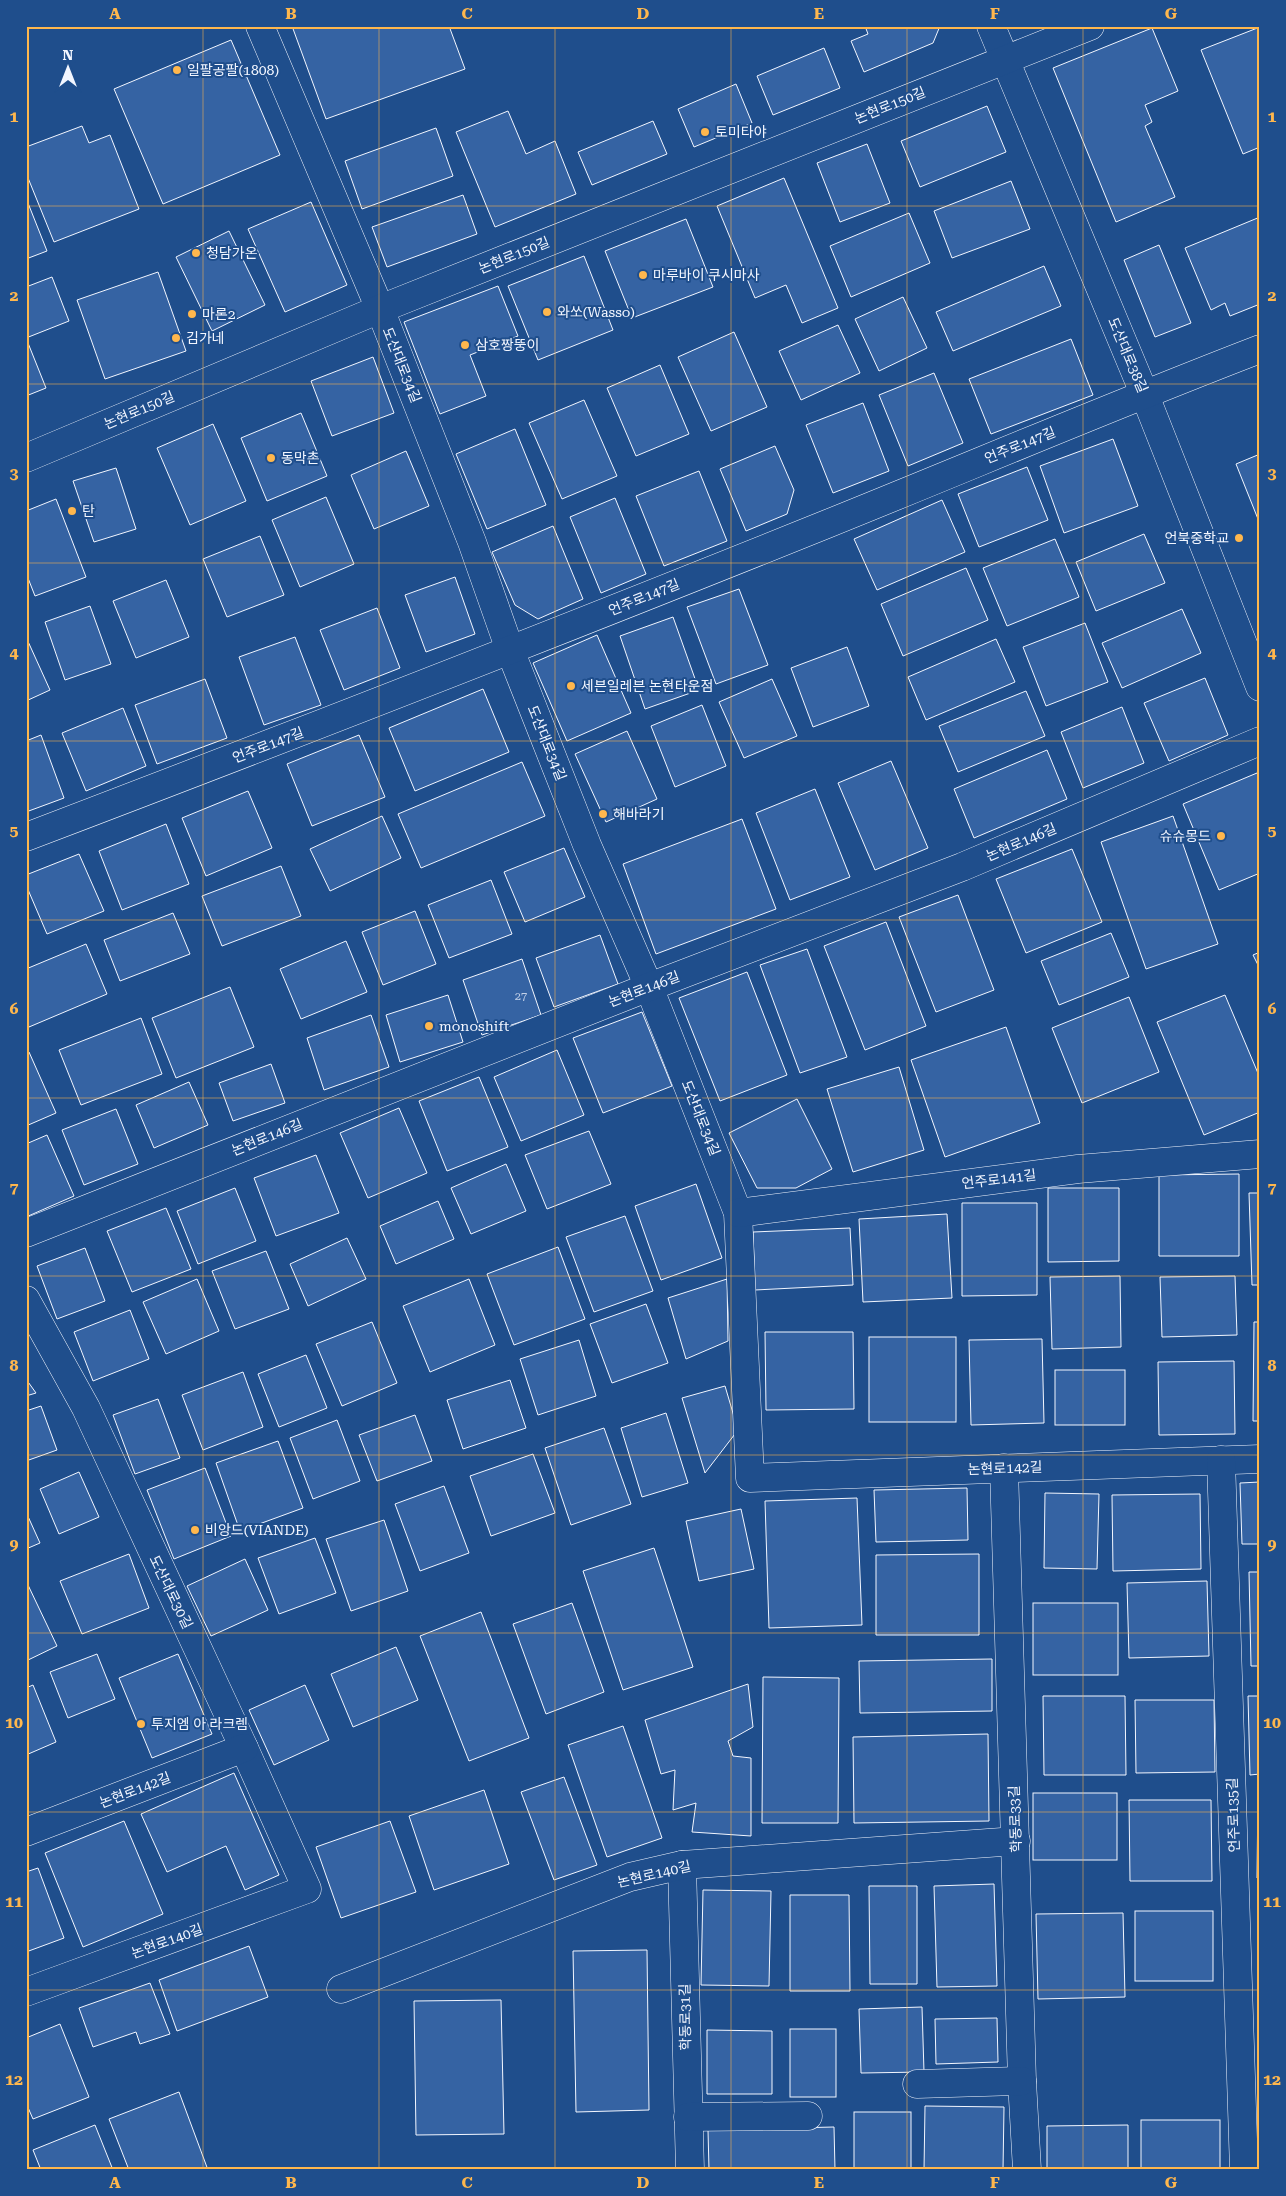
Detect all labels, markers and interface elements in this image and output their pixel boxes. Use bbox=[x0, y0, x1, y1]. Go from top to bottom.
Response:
text: A bbox=[109, 4, 121, 23]
text: B bbox=[285, 4, 297, 23]
text: C bbox=[461, 4, 473, 23]
text: D bbox=[637, 4, 650, 23]
text: E bbox=[814, 4, 824, 23]
text: F bbox=[990, 4, 1000, 23]
text: G bbox=[1165, 4, 1178, 23]
north arrow bbox=[42, 42, 92, 92]
text: N bbox=[63, 47, 74, 63]
place label: 일팔공팔(1808) bbox=[187, 62, 279, 78]
marker: 일팔공팔(1808) bbox=[171, 64, 183, 76]
street label: 논현로150길 bbox=[852, 84, 928, 126]
text: 1 bbox=[10, 107, 19, 126]
text: 1 bbox=[1268, 107, 1277, 126]
place label: 토미타야 bbox=[715, 124, 767, 140]
marker: 토미타야 bbox=[699, 126, 711, 138]
street label: 논현로150길 bbox=[476, 234, 552, 276]
place label: 청담가온 bbox=[206, 245, 258, 261]
marker: 청담가온 bbox=[190, 247, 202, 259]
place label: 마루바이 쿠시마사 bbox=[653, 267, 760, 283]
marker: 마루바이 쿠시마사 bbox=[637, 269, 649, 281]
text: 2 bbox=[10, 286, 19, 305]
text: 2 bbox=[1268, 286, 1277, 305]
place label: 와쏘(Wasso) bbox=[557, 304, 635, 320]
place label: 마론2 bbox=[202, 306, 236, 322]
marker: 와쏘(Wasso) bbox=[541, 306, 553, 318]
marker: 마론2 bbox=[186, 308, 198, 320]
street label: 도산대로38길 bbox=[1105, 315, 1151, 395]
street label: 도산대로34길 bbox=[380, 325, 424, 405]
place label: 김가네 bbox=[186, 330, 225, 346]
marker: 김가네 bbox=[170, 332, 182, 344]
place label: 삼호짱뚱이 bbox=[475, 337, 539, 353]
marker: 삼호짱뚱이 bbox=[459, 339, 471, 351]
street label: 논현로150길 bbox=[101, 388, 177, 432]
street label: 언주로147길 bbox=[982, 424, 1058, 466]
place label: 동막촌 bbox=[281, 450, 320, 466]
marker: 동막촌 bbox=[265, 452, 277, 464]
text: 3 bbox=[10, 464, 19, 483]
text: 3 bbox=[1268, 464, 1277, 483]
place label: 탄 bbox=[82, 503, 95, 519]
marker: 탄 bbox=[66, 505, 78, 517]
place label: 언북중학교 bbox=[1165, 530, 1229, 546]
marker: 언북중학교 bbox=[1233, 532, 1245, 544]
street label: 언주로147길 bbox=[606, 576, 682, 618]
text: 4 bbox=[10, 643, 19, 662]
text: 4 bbox=[1268, 643, 1277, 662]
place label: 세븐일레븐 논현타운점 bbox=[581, 678, 713, 694]
marker: 세븐일레븐 논현타운점 bbox=[565, 680, 577, 692]
street label: 도산대로34길 bbox=[525, 703, 569, 783]
street label: 언주로147길 bbox=[230, 724, 306, 766]
place label: 해바라기 bbox=[613, 806, 665, 822]
marker: 해바라기 bbox=[597, 808, 609, 820]
street label: 논현로146길 bbox=[983, 820, 1059, 864]
text: 5 bbox=[10, 821, 19, 840]
text: 5 bbox=[1268, 821, 1277, 840]
place label: 슈슈몽드 bbox=[1159, 828, 1211, 844]
marker: 슈슈몽드 bbox=[1215, 830, 1227, 842]
street label: 논현로146길 bbox=[606, 968, 682, 1010]
house number: 27 bbox=[515, 990, 527, 1003]
text: 6 bbox=[10, 999, 19, 1018]
text: 6 bbox=[1268, 999, 1277, 1018]
place label: monoshift bbox=[439, 1018, 509, 1034]
marker: monoshift bbox=[423, 1020, 435, 1032]
street label: 도산대로34길 bbox=[679, 1078, 723, 1158]
street label: 논현로146길 bbox=[229, 1116, 305, 1158]
street label: 언주로141길 bbox=[961, 1166, 1037, 1192]
text: 7 bbox=[10, 1178, 19, 1197]
text: 7 bbox=[1268, 1178, 1277, 1197]
text: 8 bbox=[10, 1356, 19, 1375]
text: 8 bbox=[1268, 1356, 1277, 1375]
street label: 논현로142길 bbox=[967, 1459, 1043, 1477]
place label: 비앙드(VIANDE) bbox=[205, 1522, 309, 1538]
marker: 비앙드(VIANDE) bbox=[189, 1524, 201, 1536]
text: 9 bbox=[10, 1535, 19, 1554]
text: 9 bbox=[1268, 1535, 1277, 1554]
street label: 도산대로30길 bbox=[146, 1552, 196, 1632]
text: 10 bbox=[5, 1713, 23, 1732]
text: 10 bbox=[1263, 1713, 1281, 1732]
place label: 투지엠 아 라크렘 bbox=[151, 1716, 248, 1732]
marker: 투지엠 아 라크렘 bbox=[135, 1718, 147, 1730]
street label: 논현로142길 bbox=[97, 1769, 173, 1811]
street label: 언주로135길 bbox=[1224, 1777, 1242, 1853]
street label: 학동로33길 bbox=[1006, 1785, 1024, 1853]
street label: 논현로140길 bbox=[616, 1858, 692, 1890]
text: 11 bbox=[5, 1892, 23, 1911]
text: 11 bbox=[1263, 1892, 1281, 1911]
street label: 논현로140길 bbox=[129, 1921, 205, 1961]
street label: 학동로31길 bbox=[676, 1983, 694, 2051]
text: 12 bbox=[5, 2070, 23, 2089]
text: 12 bbox=[1263, 2070, 1281, 2089]
text: A bbox=[109, 2173, 121, 2192]
text: B bbox=[285, 2173, 297, 2192]
text: C bbox=[461, 2173, 473, 2192]
text: D bbox=[637, 2173, 650, 2192]
text: E bbox=[814, 2173, 824, 2192]
text: F bbox=[990, 2173, 1000, 2192]
text: G bbox=[1165, 2173, 1178, 2192]

